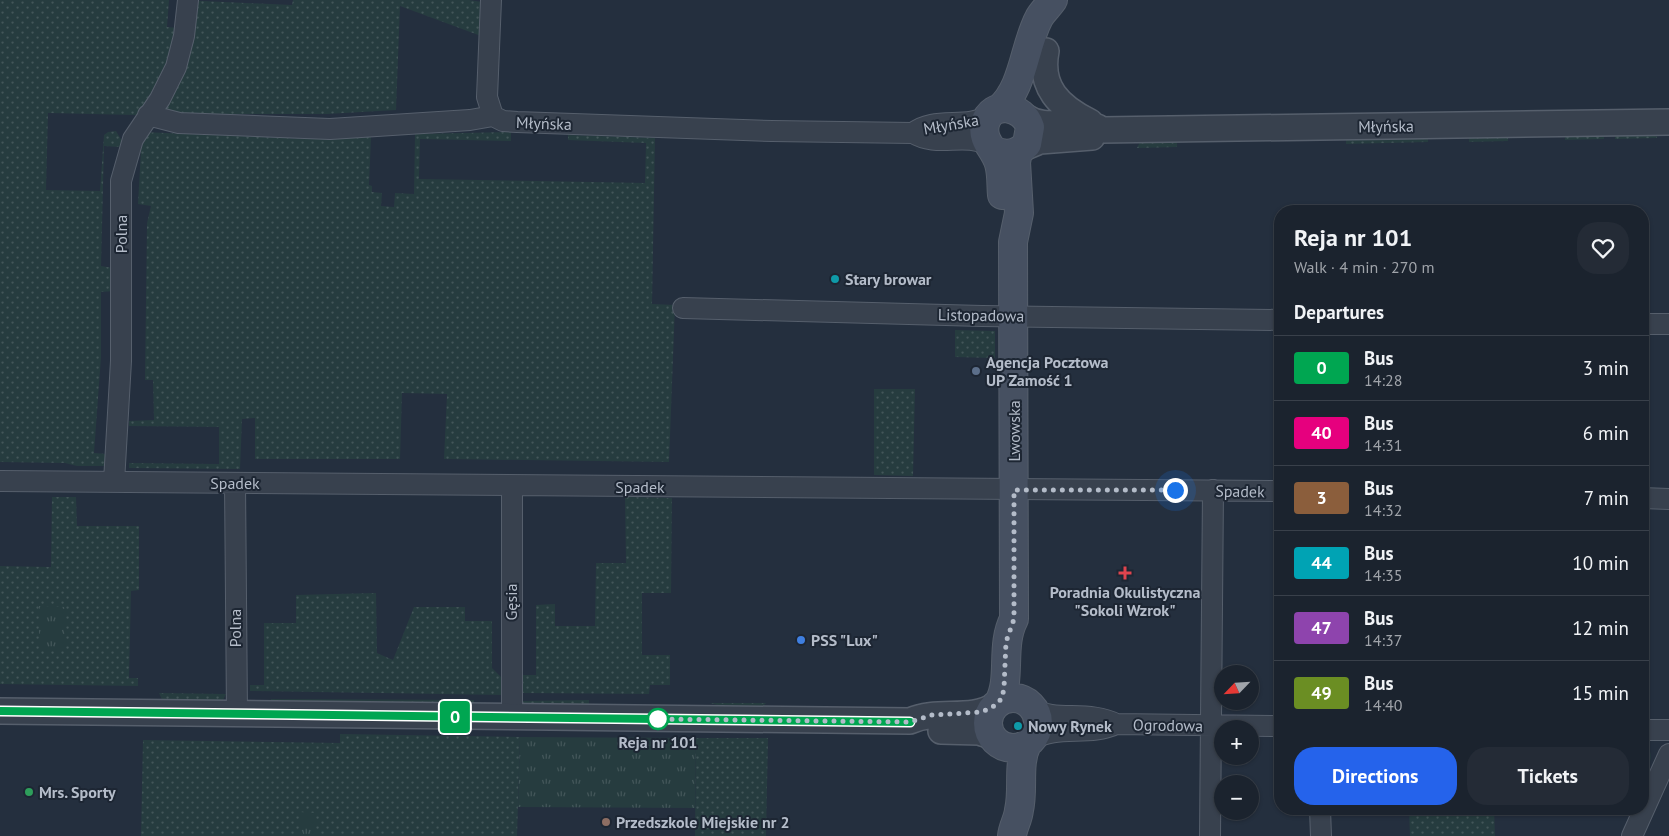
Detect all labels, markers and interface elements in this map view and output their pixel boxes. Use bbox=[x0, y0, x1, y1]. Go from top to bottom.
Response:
street label: Młyńska bbox=[922, 109, 980, 139]
street label: Młyńska bbox=[516, 112, 572, 134]
street label: Młyńska bbox=[1358, 116, 1414, 136]
street label: Polna bbox=[111, 215, 131, 253]
text: Reja nr 101 bbox=[1294, 222, 1412, 253]
button: heart bbox=[1577, 222, 1629, 274]
text: Walk · 4 min · 270 m bbox=[1294, 257, 1434, 277]
place label: Stary browar bbox=[845, 269, 932, 289]
marker: Stary browar bbox=[829, 273, 841, 285]
text: Departures bbox=[1294, 300, 1384, 324]
street label: Listopadowa bbox=[938, 304, 1024, 326]
text: Bus bbox=[1364, 346, 1393, 370]
place label: Agencja Pocztowa UP Zamość 1 bbox=[986, 352, 1109, 390]
text: 0 bbox=[1316, 356, 1327, 379]
text: 3 min bbox=[1583, 356, 1629, 380]
marker: Agencja Pocztowa UP Zamość 1 bbox=[970, 365, 982, 377]
text: 14:28 bbox=[1364, 370, 1402, 390]
street label: Lwowska bbox=[1004, 400, 1024, 462]
text: Bus bbox=[1364, 411, 1393, 435]
text: 40 bbox=[1311, 421, 1332, 444]
text: 6 min bbox=[1583, 421, 1629, 445]
text: 14:31 bbox=[1364, 435, 1402, 455]
street label: Spadek bbox=[210, 473, 260, 493]
text: Bus bbox=[1364, 476, 1393, 500]
street label: Spadek bbox=[615, 477, 665, 497]
your location bbox=[1163, 478, 1188, 503]
street label: Spadek bbox=[1215, 481, 1265, 501]
text: 3 bbox=[1316, 486, 1327, 509]
text: 7 min bbox=[1584, 486, 1629, 510]
text: 14:32 bbox=[1364, 500, 1402, 520]
text: Bus bbox=[1364, 541, 1393, 565]
text: 44 bbox=[1311, 551, 1332, 574]
text: 10 min bbox=[1572, 551, 1629, 575]
text: 14:35 bbox=[1364, 565, 1402, 585]
marker: Poradnia Okulistyczna "Sokoli Wzrok" bbox=[1118, 566, 1132, 580]
place label: Poradnia Okulistyczna "Sokoli Wzrok" bbox=[1050, 582, 1200, 620]
street label: Gęsia bbox=[501, 584, 521, 620]
text: Bus bbox=[1364, 606, 1393, 630]
street label: Polna bbox=[225, 609, 245, 647]
text: 47 bbox=[1311, 616, 1332, 639]
text: 12 min bbox=[1572, 616, 1629, 640]
place label: PSS "Lux" bbox=[811, 630, 878, 650]
text: 14:37 bbox=[1364, 630, 1402, 650]
marker: PSS "Lux" bbox=[795, 634, 807, 646]
north arrow bbox=[1214, 665, 1259, 710]
map controls bbox=[1214, 665, 1259, 820]
text: Bus bbox=[1364, 671, 1393, 695]
text: 49 bbox=[1311, 681, 1332, 704]
text: 15 min bbox=[1572, 681, 1629, 705]
text: 14:40 bbox=[1364, 695, 1402, 715]
line badge: 0 bbox=[439, 701, 471, 733]
text: 0 bbox=[450, 705, 460, 728]
marker: Reja nr 101 bbox=[647, 708, 669, 730]
street label: Ogrodowa bbox=[1133, 714, 1203, 736]
place label: Nowy Rynek bbox=[1028, 716, 1112, 736]
marker: Nowy Rynek bbox=[1012, 720, 1024, 732]
button: + bbox=[1214, 720, 1259, 765]
place label: Reja nr 101 bbox=[619, 732, 697, 752]
button: Directions bbox=[1294, 747, 1457, 805]
button: Tickets bbox=[1467, 747, 1629, 805]
button: − bbox=[1214, 775, 1259, 820]
place label: Mrs. Sporty bbox=[39, 782, 116, 802]
marker: Mrs. Sporty bbox=[23, 786, 35, 798]
place label: Przedszkole Miejskie nr 2 bbox=[616, 812, 790, 832]
marker: Przedszkole Miejskie nr 2 bbox=[600, 816, 612, 828]

